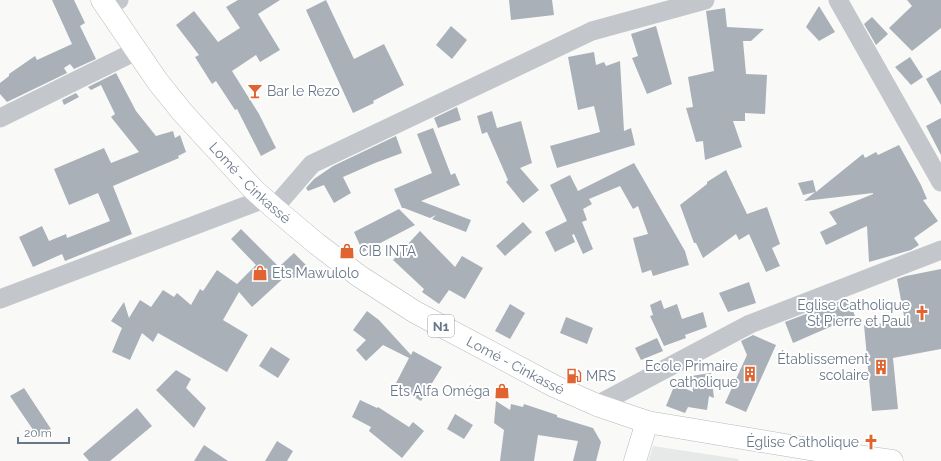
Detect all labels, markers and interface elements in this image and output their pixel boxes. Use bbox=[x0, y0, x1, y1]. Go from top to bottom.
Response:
bar icon: Bar le Rezo bbox=[246, 82, 264, 100]
place label: Bar le Rezo bbox=[267, 83, 340, 99]
street label: Lomé - Cinkassé bbox=[206, 139, 294, 227]
shop icon: CIB INTA bbox=[338, 242, 356, 260]
place label: CIB INTA bbox=[359, 243, 417, 259]
shop icon: Ets Mawulolo bbox=[251, 264, 269, 282]
place label: Ets Mawulolo bbox=[272, 265, 359, 281]
place label: Eglise Catholique St Pierre et Paul bbox=[797, 297, 910, 329]
church icon: Eglise Catholique St Pierre et Paul bbox=[913, 304, 931, 322]
road number: N1 bbox=[428, 315, 454, 337]
street label: Lomé - Cinkassé bbox=[464, 333, 567, 398]
place label: Établissement scolaire bbox=[777, 350, 869, 383]
place label: Ecole Primaire catholique bbox=[645, 358, 738, 390]
building icon: Établissement scolaire bbox=[872, 358, 890, 376]
building icon: Ecole Primaire catholique bbox=[741, 365, 759, 383]
fuel station icon: MRS bbox=[565, 367, 583, 385]
place label: MRS bbox=[586, 368, 616, 384]
shop icon: Ets Alfa Oméga bbox=[493, 382, 511, 400]
place label: Ets Alfa Oméga bbox=[390, 383, 490, 399]
scale bar bbox=[18, 419, 69, 445]
text: 20 m bbox=[24, 426, 52, 440]
place label: Église Catholique bbox=[746, 433, 859, 450]
church icon: Église Catholique bbox=[862, 433, 880, 451]

